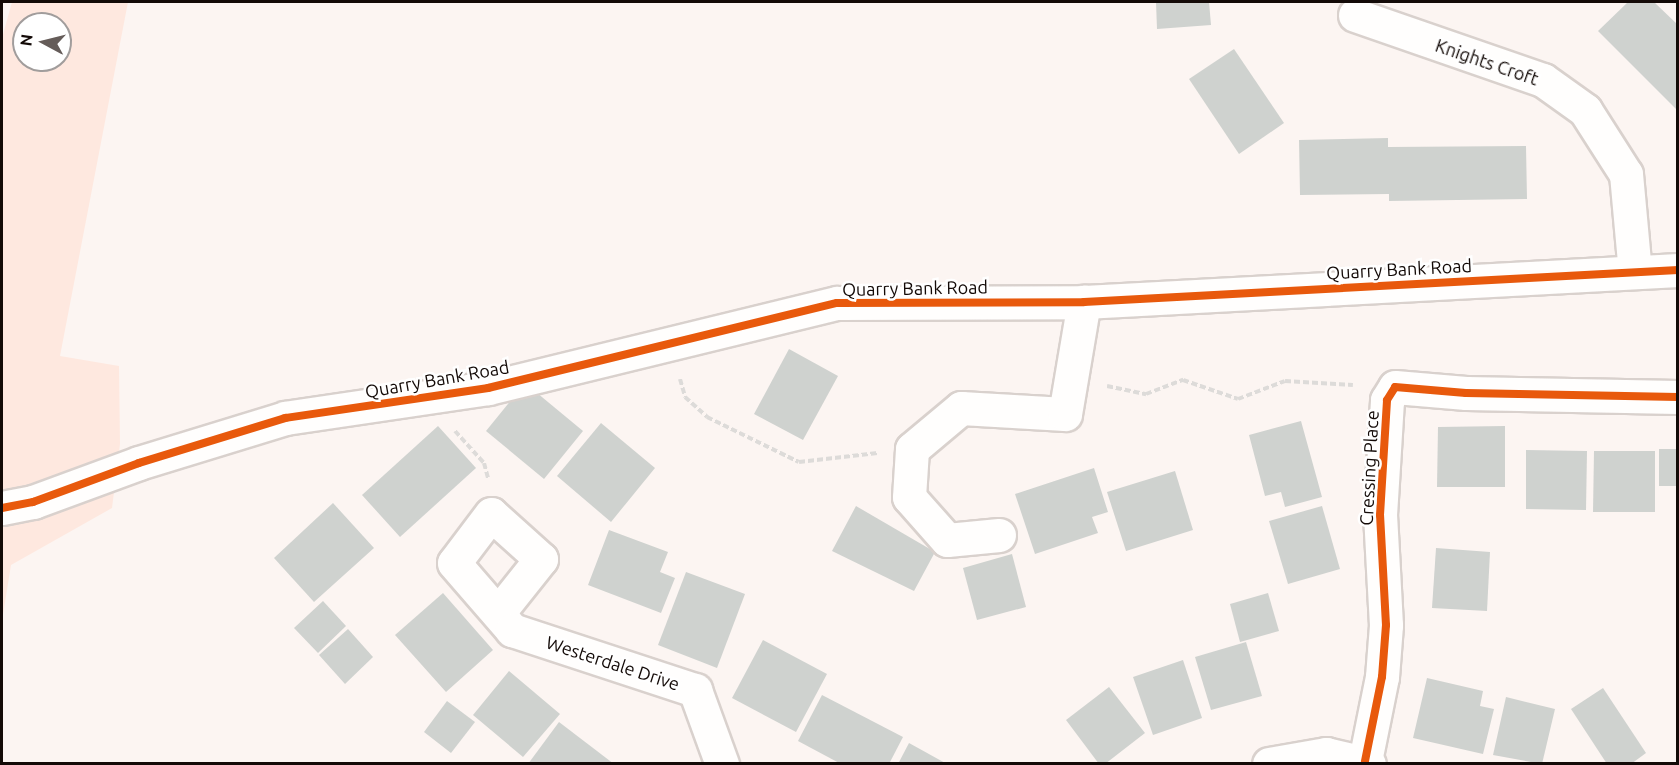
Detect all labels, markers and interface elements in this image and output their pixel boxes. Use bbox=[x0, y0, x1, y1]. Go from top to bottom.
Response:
north arrow bbox=[12, 12, 72, 72]
text: N bbox=[16, 33, 36, 47]
street label: Knights Croft bbox=[1433, 34, 1541, 90]
street label: Quarry Bank Road bbox=[1326, 254, 1472, 284]
street label: Quarry Bank Road bbox=[842, 276, 988, 300]
street label: Quarry Bank Road bbox=[363, 356, 511, 402]
street label: Cressing Place bbox=[1355, 410, 1383, 526]
street label: Westerdale Drive bbox=[544, 631, 682, 695]

